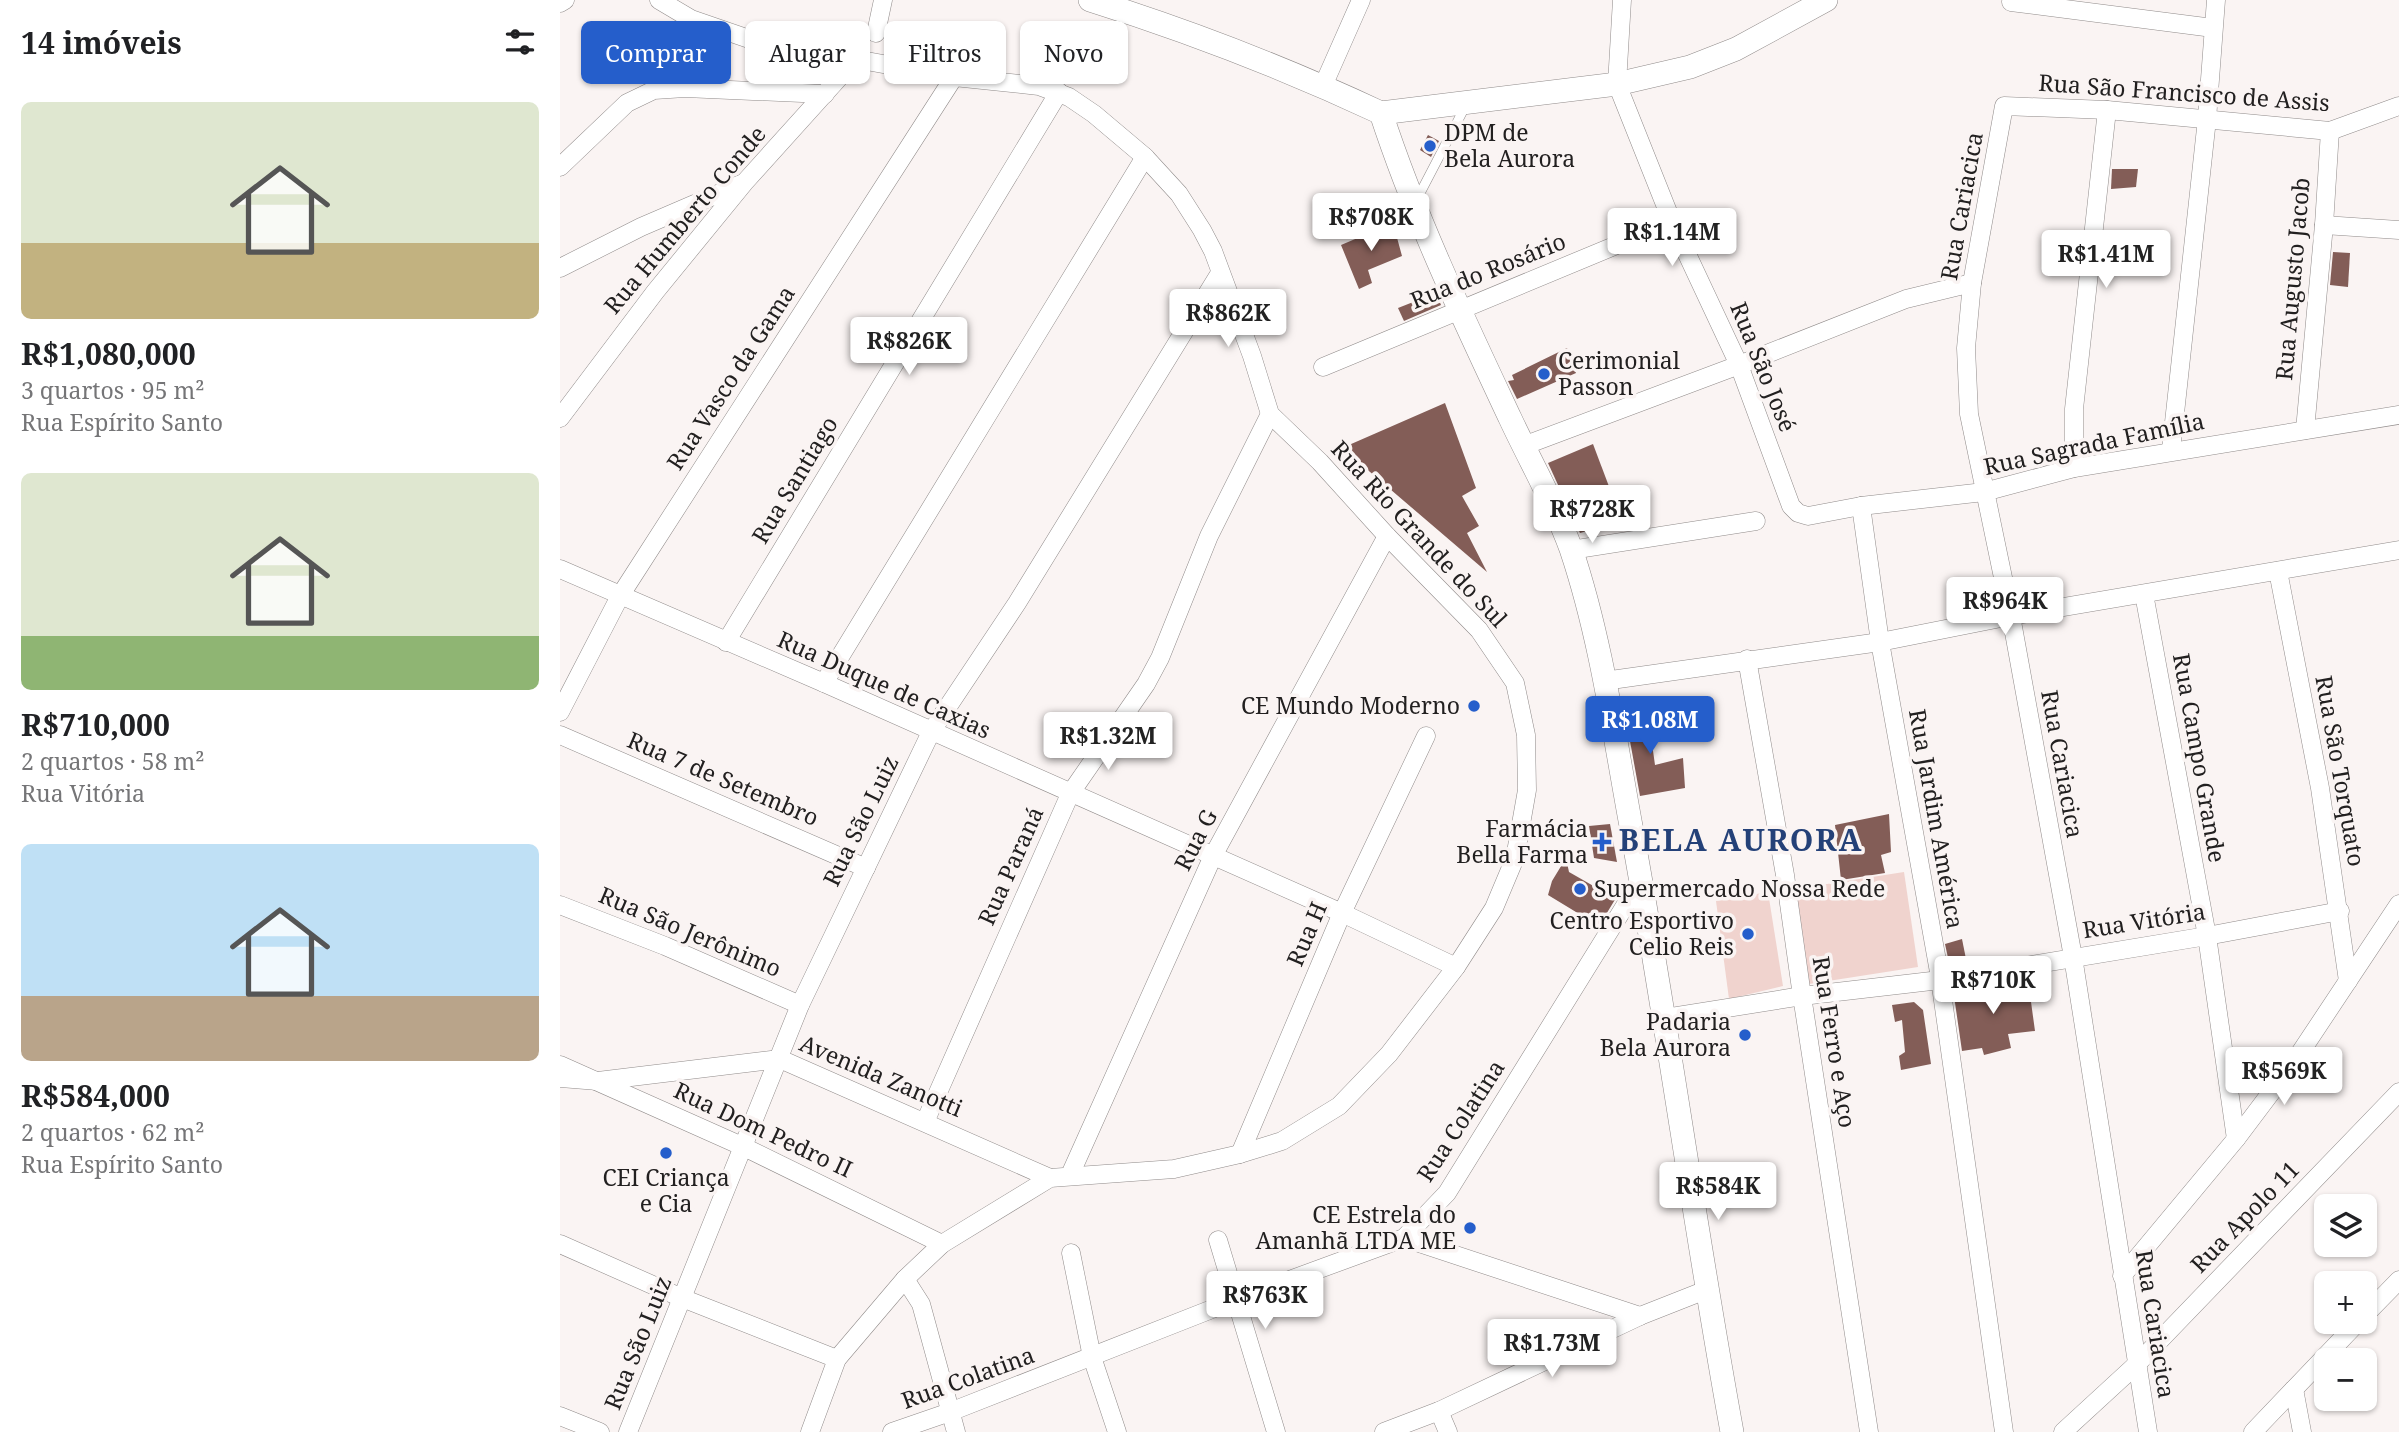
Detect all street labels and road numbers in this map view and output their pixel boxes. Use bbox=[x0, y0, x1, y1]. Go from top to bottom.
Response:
street label: Rua São Francisco de Assis bbox=[2037, 66, 2331, 118]
street label: Rua Humberto Conde bbox=[596, 118, 772, 320]
street label: Rua Cariacica bbox=[1932, 129, 1990, 282]
street label: Rua Augusto Jacob bbox=[2267, 176, 2317, 382]
street label: Rua do Rosário bbox=[1405, 224, 1570, 316]
street label: Rua Vasco da Gama bbox=[659, 279, 802, 476]
street label: Rua São José bbox=[1723, 297, 1805, 436]
street label: Rua Sagrada Família bbox=[1980, 404, 2207, 482]
street label: Rua Santiago bbox=[744, 410, 845, 549]
street label: Rua Rio Grande do Sul bbox=[1325, 433, 1515, 634]
street label: Rua Duque de Caxias bbox=[773, 623, 996, 746]
street label: Rua Campo Grande bbox=[2166, 651, 2234, 865]
street label: Rua São Torquato bbox=[2308, 673, 2374, 869]
street label: Rua Cariacica bbox=[2034, 687, 2092, 840]
street label: Rua Jardim América bbox=[1902, 706, 1972, 931]
street label: Rua 7 de Setembro bbox=[623, 723, 824, 833]
street label: Rua São Luiz bbox=[815, 750, 905, 891]
street label: Rua Paraná bbox=[970, 801, 1050, 930]
street label: Rua G bbox=[1166, 803, 1224, 876]
street label: Rua São Jerônimo bbox=[594, 878, 786, 984]
street label: Rua Vitória bbox=[2080, 895, 2208, 946]
street label: Rua H bbox=[1278, 897, 1334, 971]
street label: Rua Ferro e Aço bbox=[1806, 954, 1864, 1130]
street label: Avenida Zanotti bbox=[795, 1026, 968, 1124]
street label: Rua Colatina bbox=[1409, 1053, 1512, 1188]
street label: Rua Dom Pedro II bbox=[669, 1074, 858, 1185]
street label: Rua Apolo 11 bbox=[2183, 1153, 2306, 1279]
street label: Rua Cariacica bbox=[2128, 1247, 2184, 1400]
street label: Rua São Luiz bbox=[596, 1271, 678, 1414]
street label: Rua Colatina bbox=[897, 1338, 1039, 1416]

